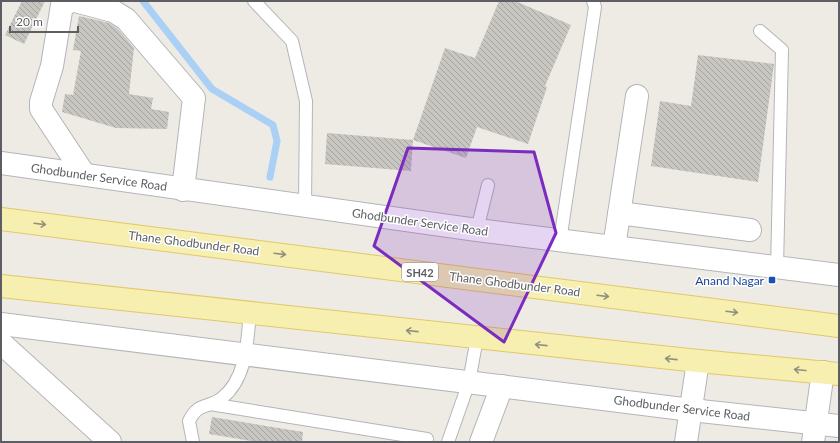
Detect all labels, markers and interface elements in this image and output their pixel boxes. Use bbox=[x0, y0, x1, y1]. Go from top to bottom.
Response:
scale bar bbox=[10, 8, 78, 34]
text: 20 m bbox=[16, 14, 43, 29]
street label: Ghodbunder Service Road bbox=[30, 160, 168, 194]
street label: Ghodbunder Service Road bbox=[351, 205, 489, 239]
one-way arrow bbox=[33, 220, 46, 228]
street label: Thane Ghodbunder Road bbox=[128, 228, 260, 258]
one-way arrow bbox=[273, 250, 286, 258]
road number: SH42 bbox=[402, 263, 438, 281]
street label: Thane Ghodbunder Road bbox=[449, 269, 581, 299]
place label: Anand Nagar bbox=[695, 273, 765, 288]
marker: Anand Nagar bbox=[767, 275, 777, 285]
one-way arrow bbox=[596, 292, 609, 299]
one-way arrow bbox=[725, 308, 738, 316]
one-way arrow bbox=[406, 327, 419, 334]
one-way arrow bbox=[535, 341, 548, 348]
one-way arrow bbox=[665, 355, 678, 362]
one-way arrow bbox=[794, 367, 807, 374]
street label: Ghodbunder Service Road bbox=[613, 392, 751, 424]

